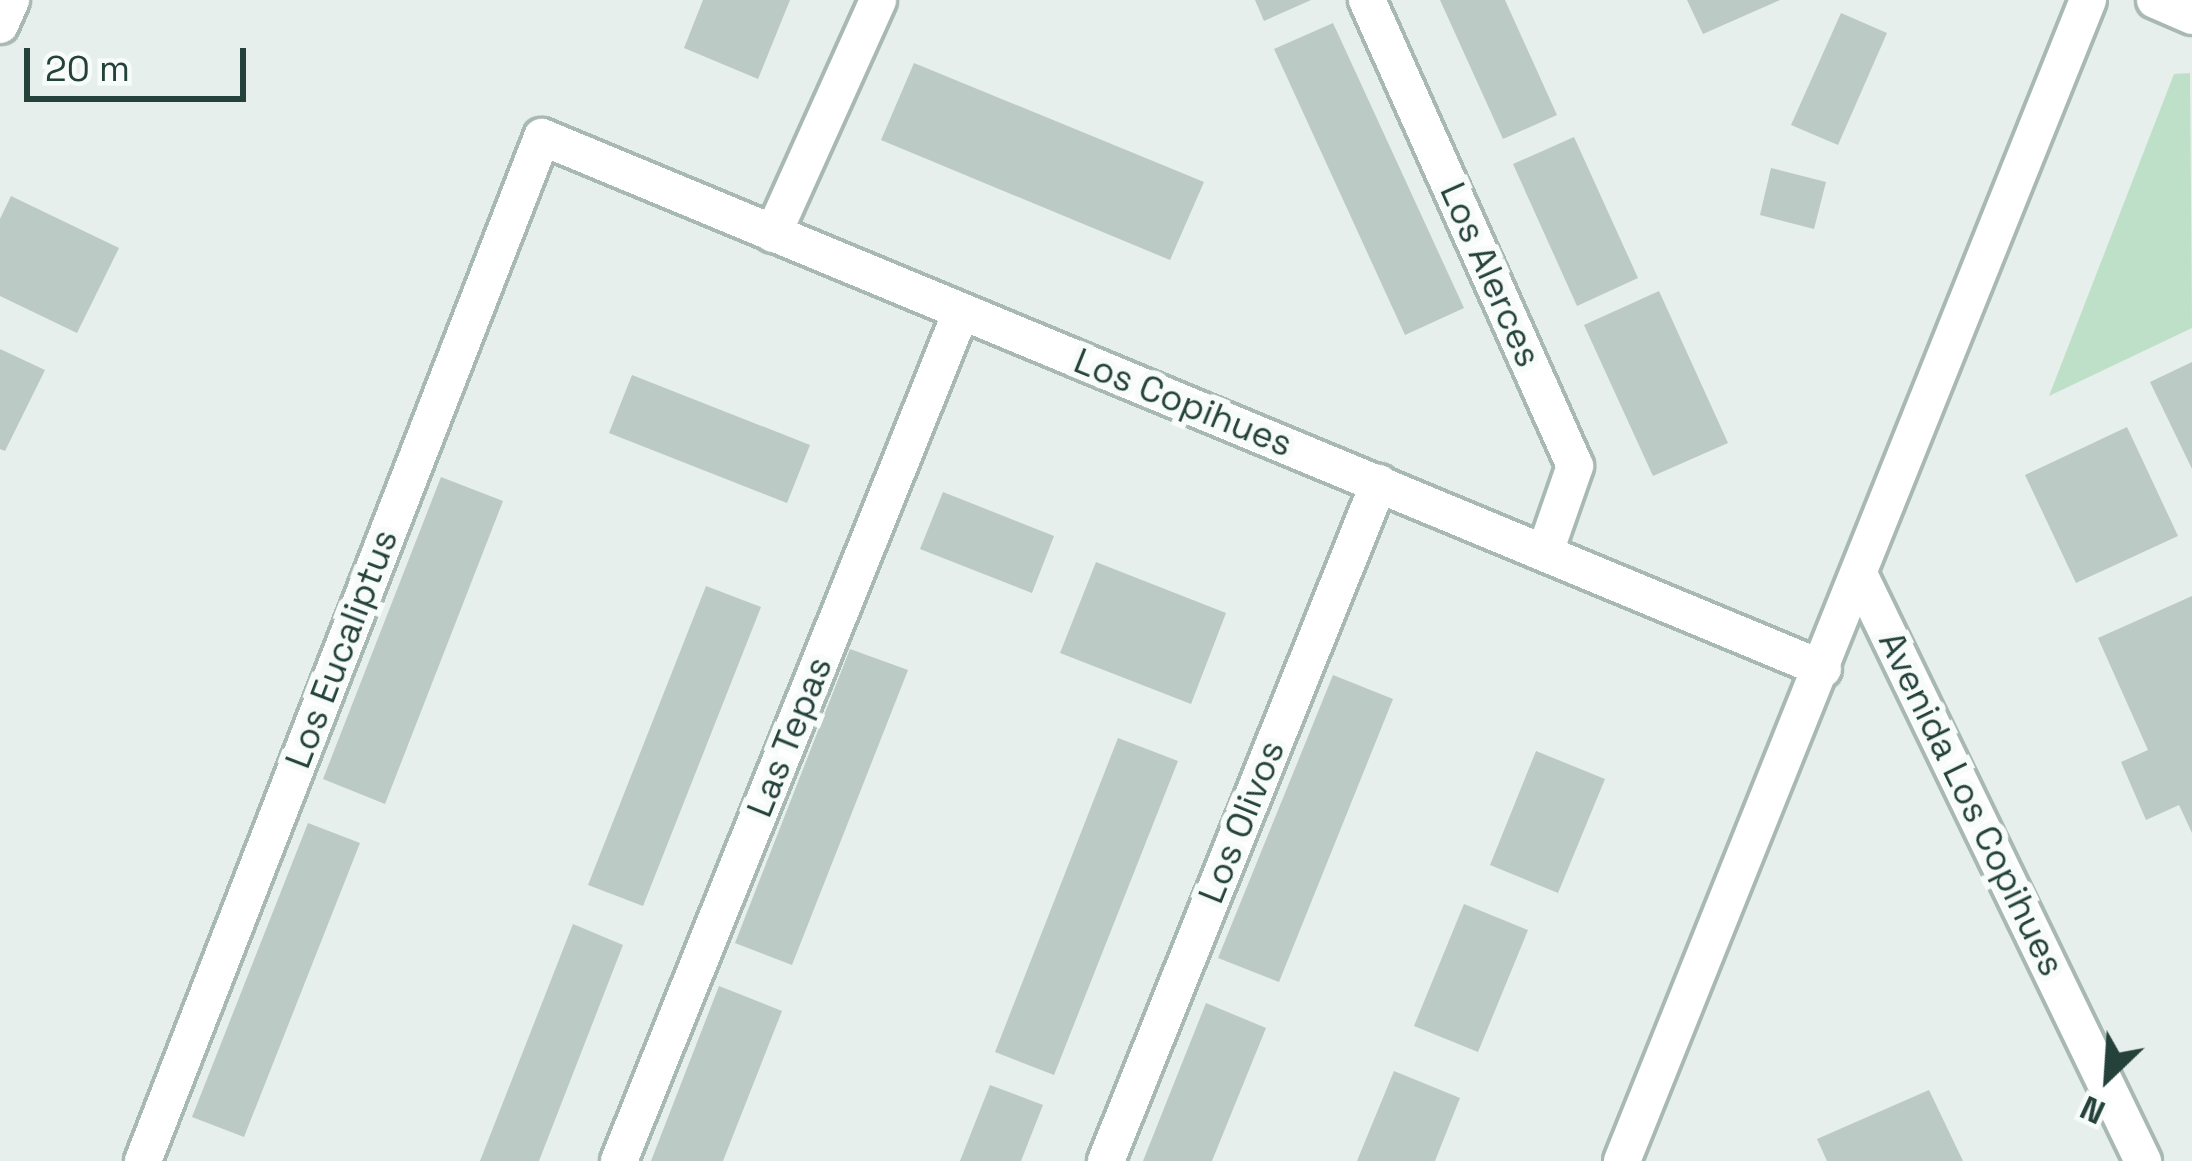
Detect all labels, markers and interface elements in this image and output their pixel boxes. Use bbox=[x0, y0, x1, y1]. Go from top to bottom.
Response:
scale bar bbox=[30, 24, 252, 98]
text: 20 m bbox=[45, 46, 130, 92]
street label: Los Alerces bbox=[1430, 176, 1550, 374]
street label: Los Copihues bbox=[1068, 340, 1298, 466]
street label: Los Eucaliptus bbox=[277, 524, 407, 774]
street label: Avenida Los Copihues bbox=[1869, 625, 2073, 983]
street label: Las Tepas bbox=[738, 650, 842, 824]
street label: Los Olivos bbox=[1190, 734, 1294, 910]
north arrow bbox=[2048, 1017, 2168, 1137]
text: N bbox=[2074, 1086, 2112, 1133]

